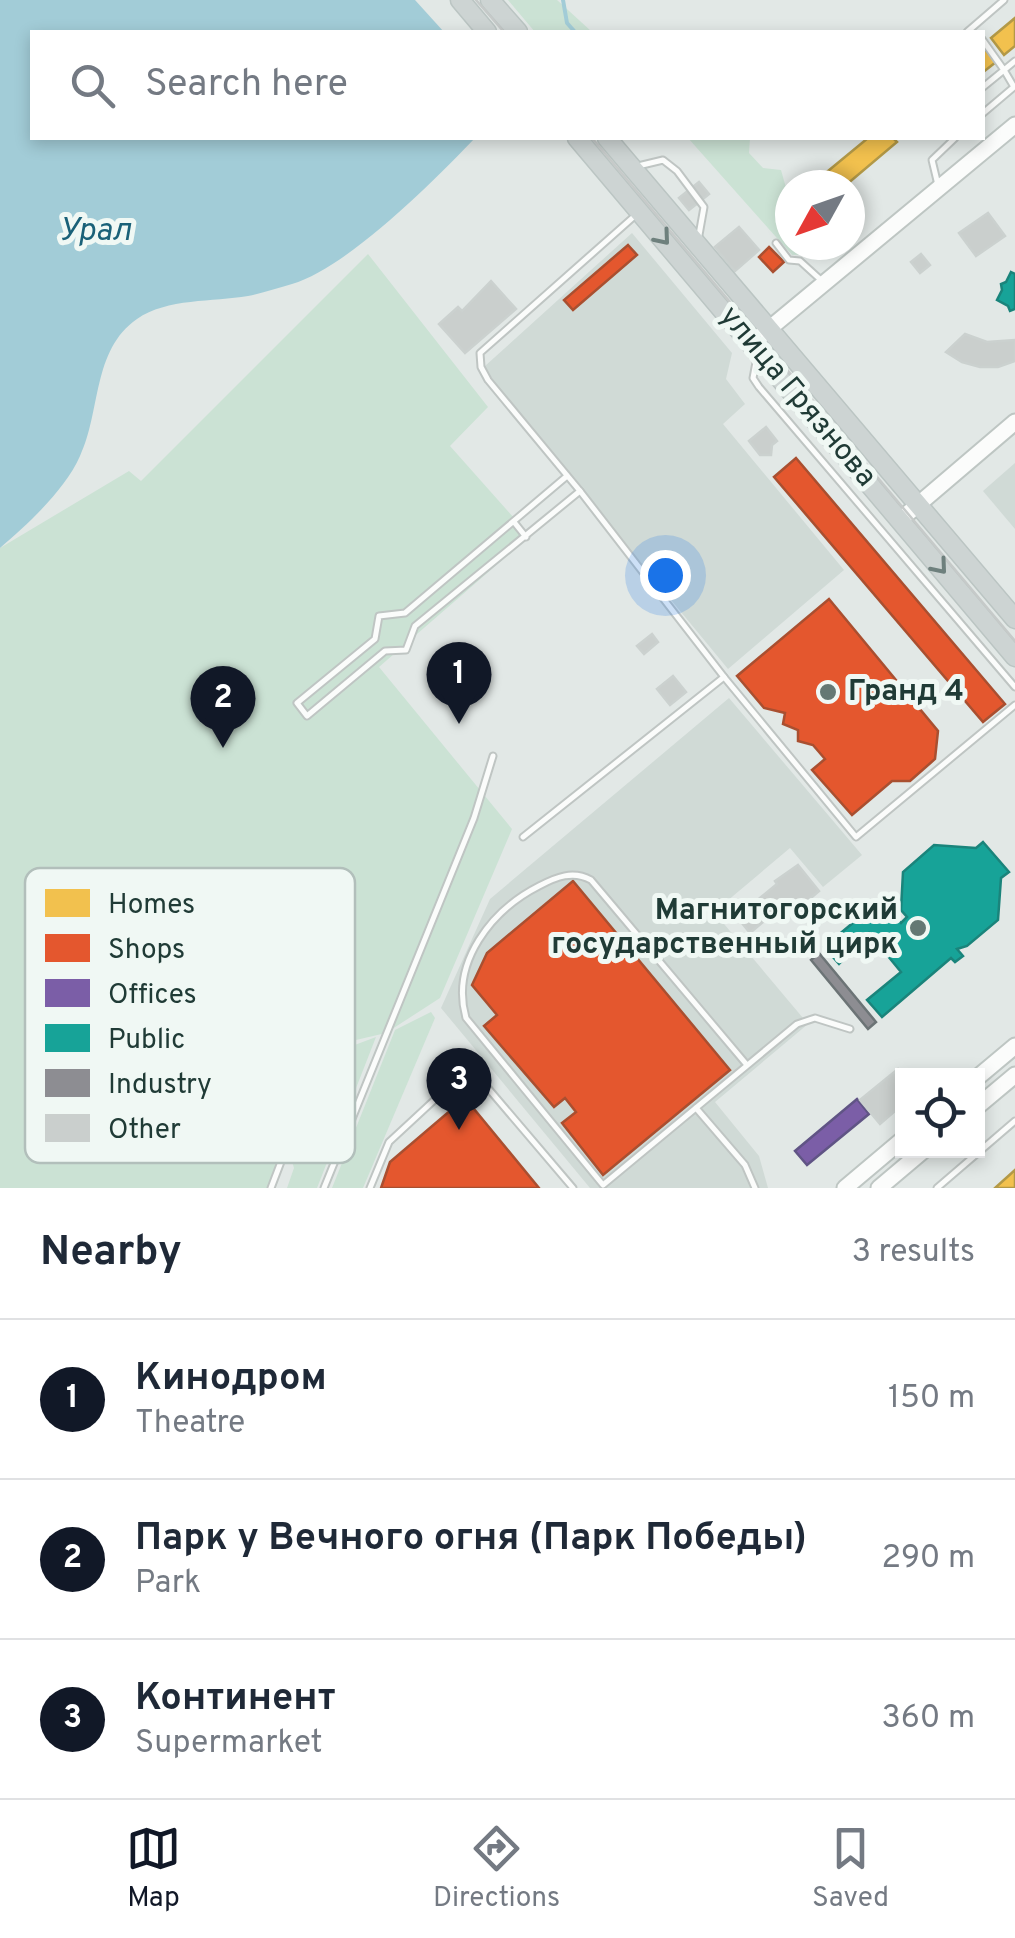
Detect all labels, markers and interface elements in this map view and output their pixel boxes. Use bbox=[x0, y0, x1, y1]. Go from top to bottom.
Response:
search box bbox=[30, 30, 985, 140]
icon: search bbox=[65, 58, 120, 113]
text: Search here bbox=[145, 61, 348, 110]
north arrow bbox=[775, 170, 865, 260]
water label: Урал bbox=[59, 212, 132, 252]
one-way arrow bbox=[651, 227, 669, 245]
street label: улица Грязнова bbox=[711, 299, 883, 495]
your location bbox=[640, 550, 691, 601]
one-way arrow bbox=[928, 556, 946, 574]
pin: 1 bbox=[426, 642, 492, 724]
pin: 2 bbox=[190, 666, 256, 748]
place label: Гранд 4 bbox=[848, 674, 964, 711]
marker: Гранд 4 bbox=[817, 681, 839, 703]
legend bbox=[25, 868, 355, 1163]
text: Homes bbox=[108, 888, 195, 924]
place label: Магнитогорский государственный цирк bbox=[551, 893, 898, 964]
marker: Магнитогорский государственный цирк bbox=[907, 917, 929, 939]
text: Shops bbox=[108, 933, 185, 969]
text: Offices bbox=[108, 978, 197, 1014]
text: Public bbox=[108, 1023, 185, 1059]
pin: 3 bbox=[426, 1048, 492, 1130]
text: Industry bbox=[108, 1068, 212, 1104]
map controls bbox=[895, 1068, 985, 1158]
button: locate bbox=[895, 1068, 985, 1158]
text: Other bbox=[108, 1113, 181, 1149]
text: Nearby bbox=[40, 1227, 182, 1280]
text: 3 results bbox=[852, 1233, 975, 1273]
text: Кинодром bbox=[135, 1355, 327, 1404]
text: 1 bbox=[66, 1379, 79, 1419]
text: 150 m bbox=[888, 1379, 975, 1419]
text: Theatre bbox=[135, 1404, 245, 1444]
text: Парк у Вечного огня (Парк Победы) bbox=[135, 1515, 807, 1564]
text: 2 bbox=[63, 1539, 82, 1579]
text: 290 m bbox=[881, 1539, 975, 1579]
text: Park bbox=[135, 1564, 201, 1604]
text: Континент bbox=[135, 1675, 336, 1724]
text: 3 bbox=[63, 1699, 82, 1739]
text: 360 m bbox=[881, 1699, 975, 1739]
text: Supermarket bbox=[135, 1724, 323, 1764]
tab: Map bbox=[126, 1821, 181, 1917]
tab: Directions bbox=[433, 1821, 560, 1917]
tab: Saved bbox=[812, 1821, 889, 1917]

